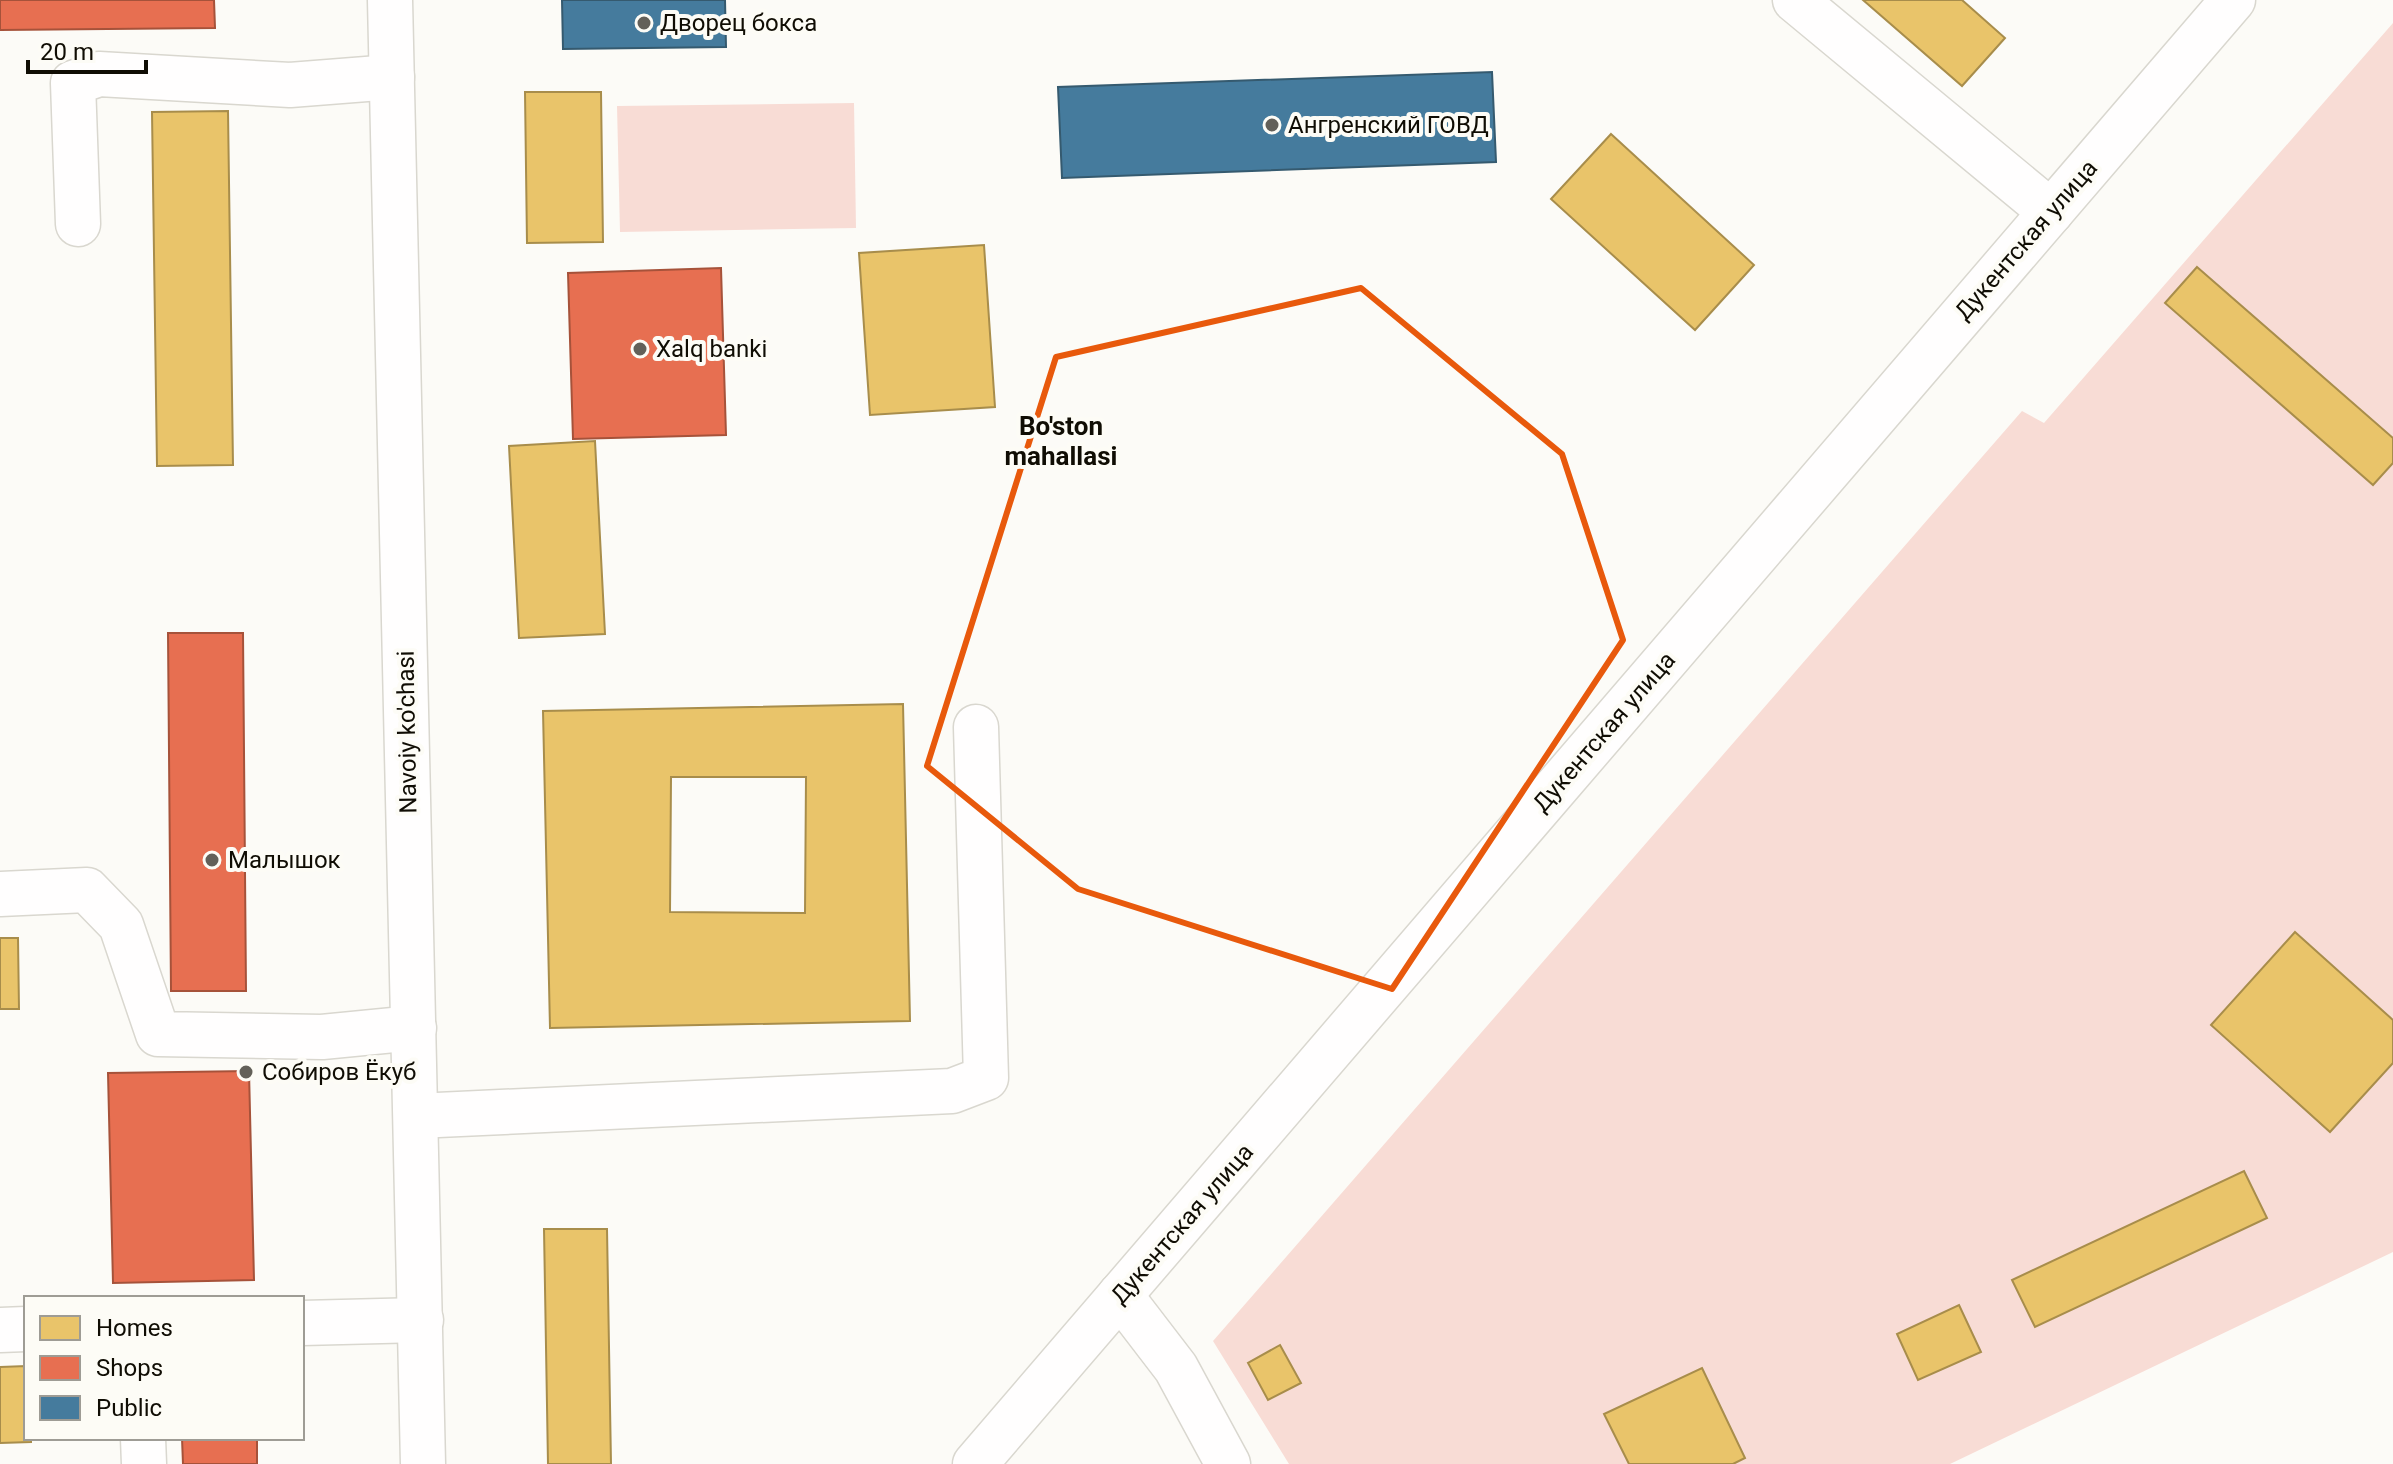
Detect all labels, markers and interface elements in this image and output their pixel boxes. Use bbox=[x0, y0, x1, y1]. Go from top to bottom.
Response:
place label: Дворец бокса bbox=[660, 9, 817, 37]
marker: Дворец бокса bbox=[635, 14, 653, 32]
scale bar bbox=[28, 24, 146, 74]
text: 20 m bbox=[40, 38, 94, 66]
place label: Ангpенский ГОВД bbox=[1288, 111, 1489, 139]
marker: Ангpенский ГОВД bbox=[1263, 116, 1281, 134]
street label: Дукентская улица bbox=[1949, 154, 2103, 326]
place label: Xalq banki bbox=[656, 335, 767, 363]
marker: Xalq banki bbox=[631, 340, 649, 358]
district label: Bo'ston mahallasi bbox=[1005, 411, 1117, 471]
street label: Дукентская улица bbox=[1527, 646, 1681, 818]
street label: Navoiy ko'chasi bbox=[392, 650, 422, 814]
place label: Малышок bbox=[228, 846, 341, 874]
marker: Малышок bbox=[203, 851, 221, 869]
place label: Собиров Ёкуб bbox=[262, 1058, 416, 1086]
marker: Собиров Ёкуб bbox=[237, 1063, 255, 1081]
street label: Дукентская улица bbox=[1105, 1138, 1259, 1310]
legend bbox=[24, 1296, 304, 1440]
text: Homes bbox=[96, 1314, 173, 1342]
text: Shops bbox=[96, 1354, 163, 1382]
text: Public bbox=[96, 1394, 162, 1422]

